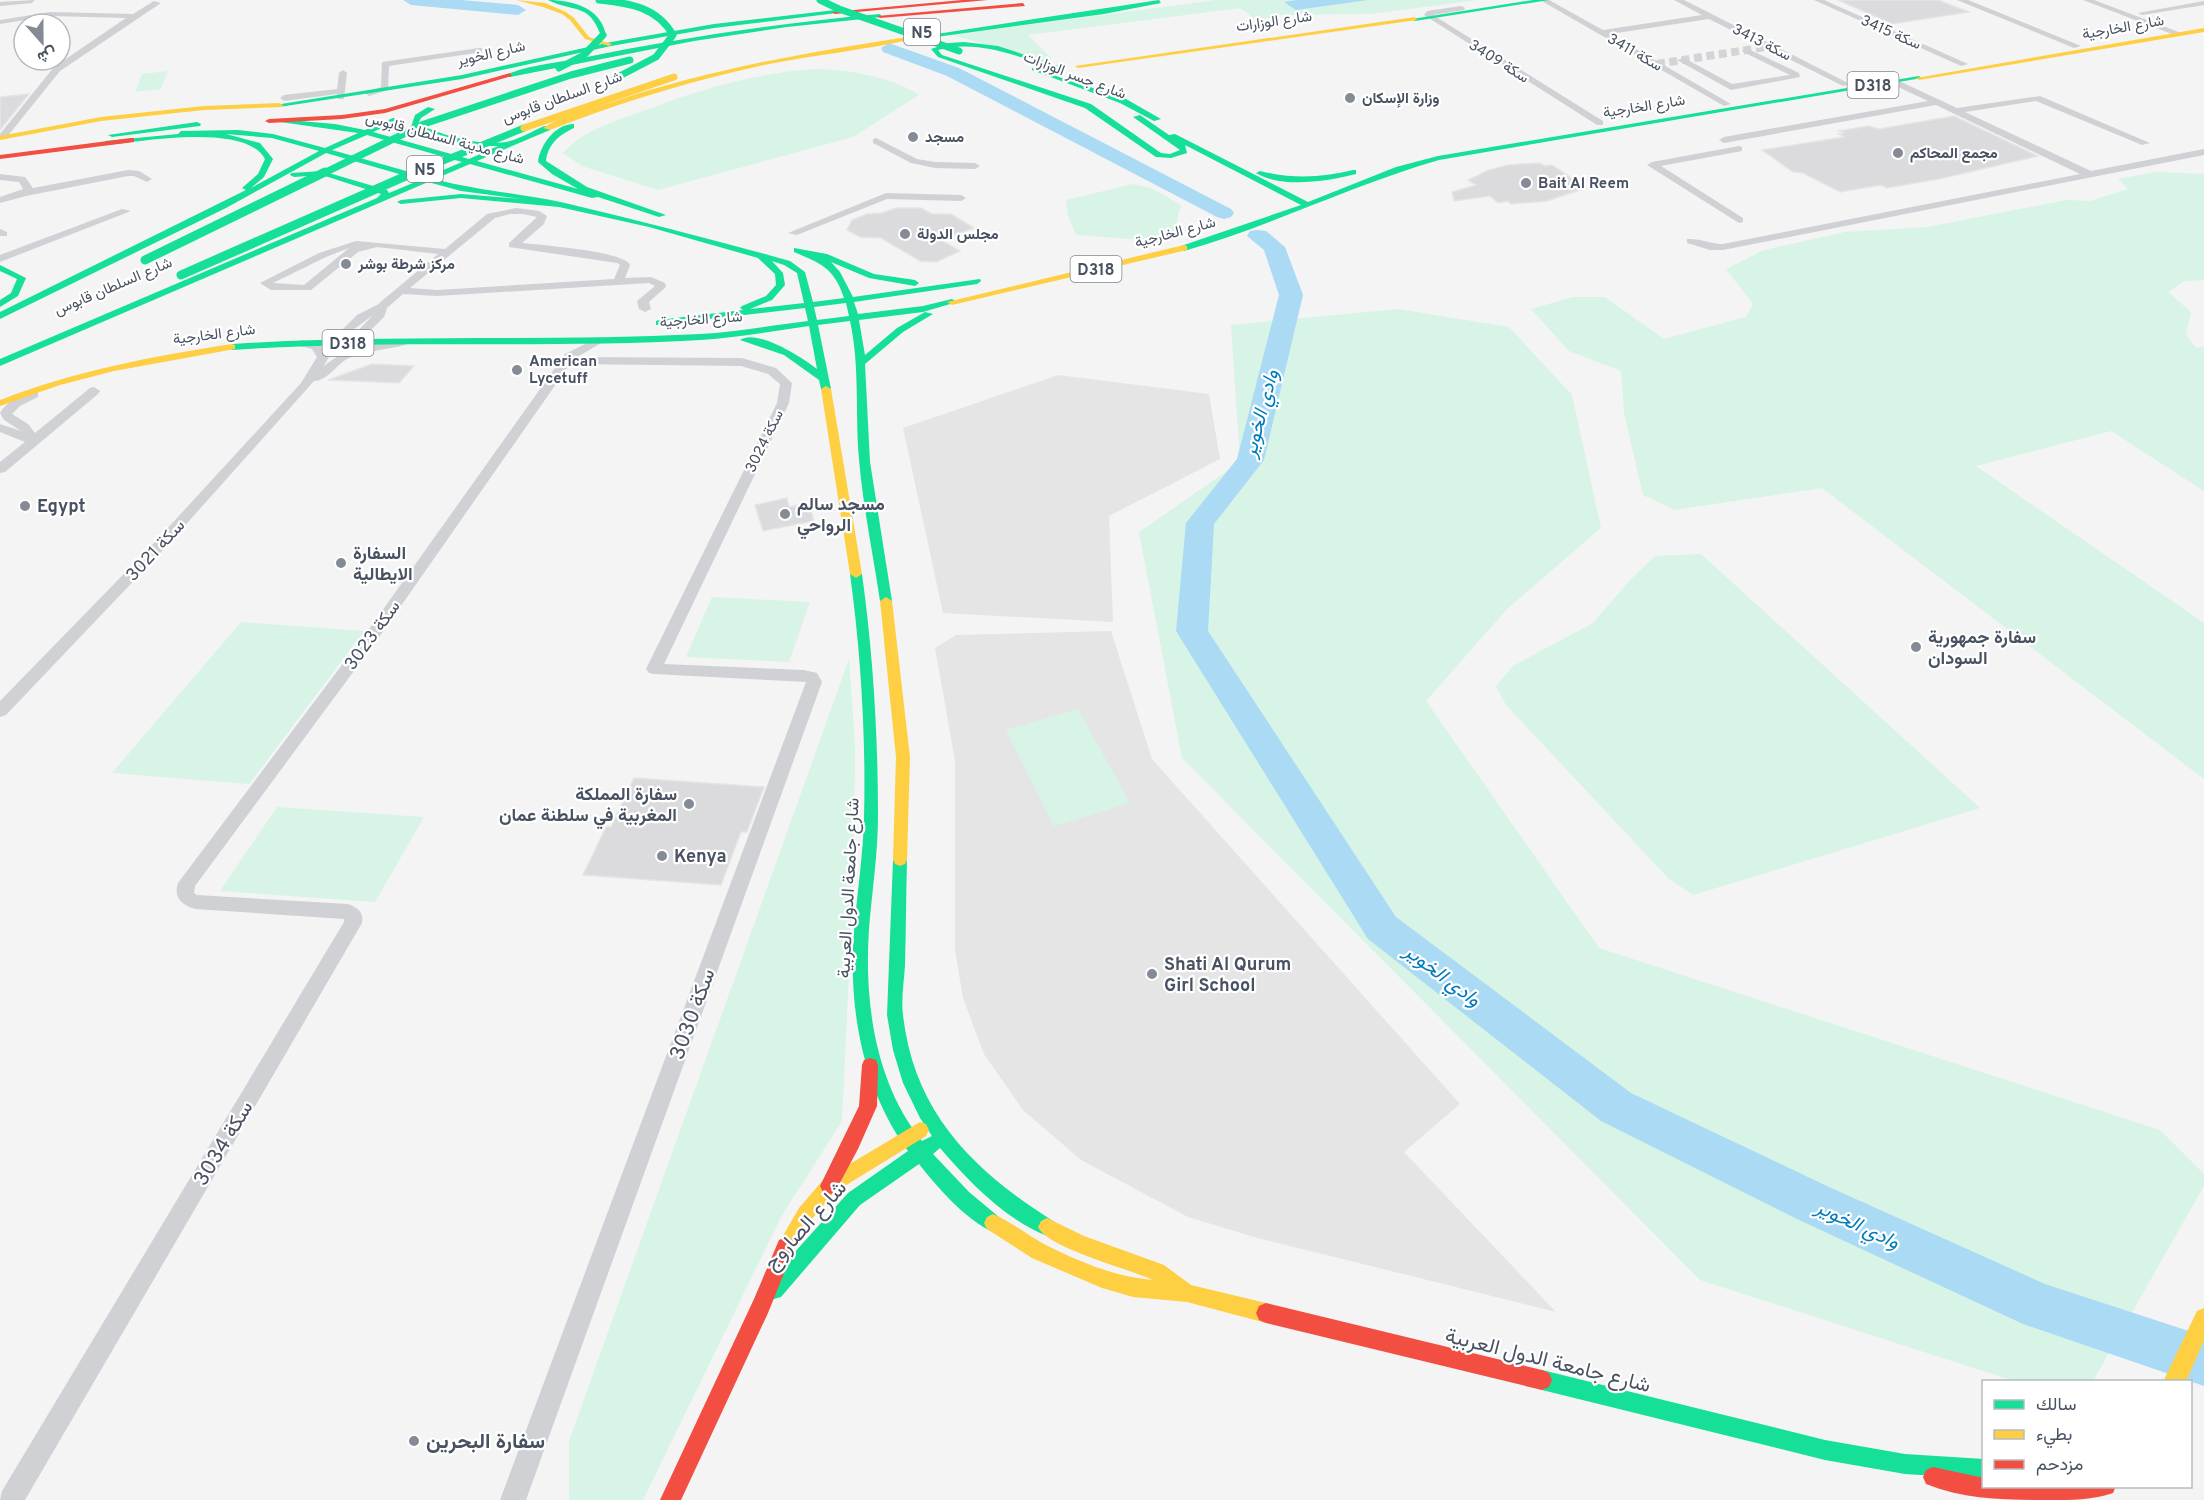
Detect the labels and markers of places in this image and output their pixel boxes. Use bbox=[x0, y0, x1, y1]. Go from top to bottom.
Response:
place label: وزارة الإسكان bbox=[1362, 90, 1440, 109]
marker: وزارة الإسكان bbox=[1343, 91, 1357, 105]
place label: مسجد bbox=[925, 129, 964, 148]
marker: مسجد bbox=[906, 130, 920, 144]
place label: مجمع المحاكم bbox=[1910, 145, 1998, 164]
marker: مجمع المحاكم bbox=[1891, 146, 1905, 160]
place label: Bait Al Reem bbox=[1538, 175, 1629, 194]
marker: Bait Al Reem bbox=[1519, 176, 1533, 190]
place label: مجلس الدولة bbox=[917, 226, 999, 245]
marker: مجلس الدولة bbox=[898, 227, 912, 241]
place label: مركز شرطة بوشر bbox=[357, 256, 455, 275]
marker: مركز شرطة بوشر bbox=[339, 257, 353, 271]
place label: American Lycetuff bbox=[529, 353, 597, 389]
marker: American Lycetuff bbox=[510, 363, 524, 377]
place label: مسجد سالم الرواحي bbox=[797, 494, 885, 540]
place label: Egypt bbox=[37, 496, 86, 519]
marker: Egypt bbox=[18, 499, 32, 513]
marker: مسجد سالم الرواحي bbox=[778, 507, 792, 521]
place label: السفارة الايطالية bbox=[353, 543, 413, 587]
marker: السفارة الايطالية bbox=[334, 556, 348, 570]
place label: سفارة جمهورية السودان bbox=[1928, 627, 2036, 671]
marker: سفارة جمهورية السودان bbox=[1909, 640, 1923, 654]
place label: سفارة المملكة المغربية في سلطنة عمان bbox=[499, 784, 677, 830]
marker: سفارة المملكة المغربية في سلطنة عمان bbox=[682, 797, 696, 811]
place label: Kenya bbox=[674, 846, 726, 869]
marker: Kenya bbox=[655, 849, 669, 863]
place label: Shati Al Qurum Girl School bbox=[1164, 954, 1291, 998]
marker: Shati Al Qurum Girl School bbox=[1145, 967, 1159, 981]
place label: سفارة البحرين bbox=[426, 1429, 545, 1456]
marker: سفارة البحرين bbox=[407, 1434, 421, 1448]

